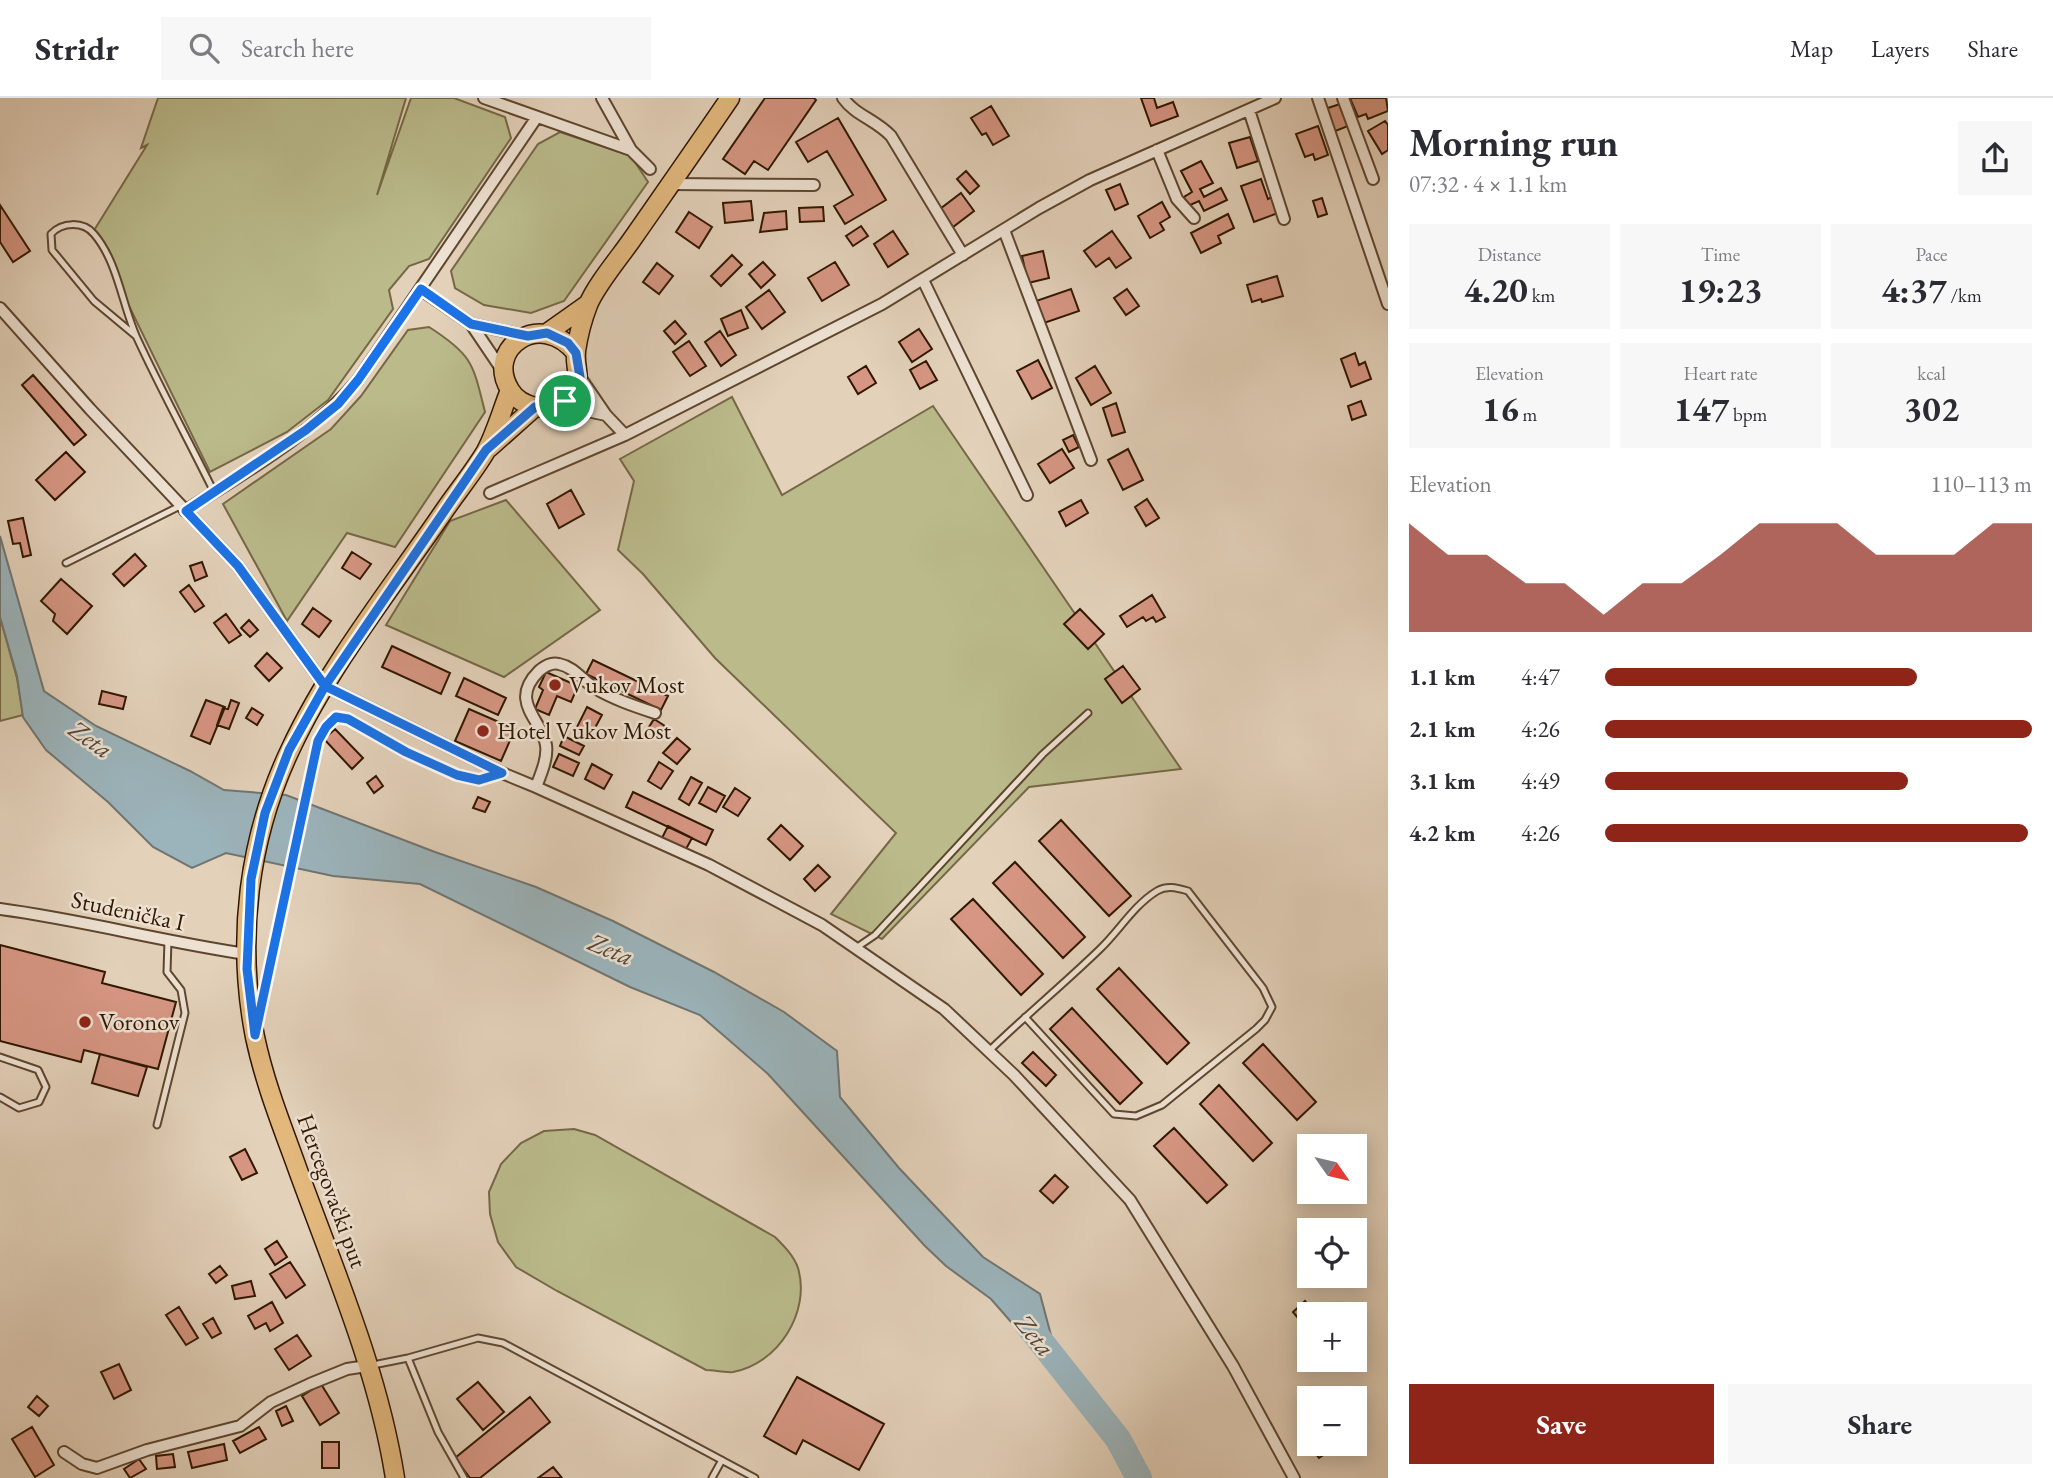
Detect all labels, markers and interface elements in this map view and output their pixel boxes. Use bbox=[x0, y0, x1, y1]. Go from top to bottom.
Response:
search box bbox=[161, 17, 651, 80]
text: Stridr bbox=[35, 27, 119, 70]
icon: search bbox=[185, 29, 223, 67]
text: Search here bbox=[241, 31, 354, 65]
text: Map bbox=[1790, 33, 1833, 64]
text: Layers bbox=[1871, 33, 1930, 64]
text: Share bbox=[1968, 33, 2018, 64]
text: Morning run bbox=[1409, 118, 1618, 167]
button: share bbox=[1958, 121, 2032, 195]
text: 07:32 · 4 × 1.1 km bbox=[1409, 169, 1567, 199]
text: Distance bbox=[1478, 242, 1541, 267]
text: Time bbox=[1701, 242, 1740, 267]
text: Pace bbox=[1916, 242, 1947, 267]
text: 4.20 bbox=[1464, 267, 1528, 312]
text: 19:23 bbox=[1679, 267, 1762, 312]
text: 4:37 bbox=[1881, 267, 1947, 312]
text: km bbox=[1528, 283, 1555, 308]
text: /km bbox=[1947, 283, 1982, 308]
text: Elevation bbox=[1475, 361, 1544, 386]
text: Heart rate bbox=[1684, 361, 1757, 386]
text: kcal bbox=[1917, 361, 1946, 386]
pin bbox=[535, 371, 595, 431]
icon: arrive bbox=[546, 382, 584, 420]
text: 16 bbox=[1482, 386, 1519, 431]
text: 147 bbox=[1674, 386, 1729, 431]
text: 302 bbox=[1904, 386, 1959, 431]
text: m bbox=[1519, 402, 1537, 427]
text: bpm bbox=[1729, 402, 1767, 427]
text: Elevation bbox=[1409, 469, 1492, 499]
text: 110–113 m bbox=[1931, 469, 2032, 499]
text: 1.1 km bbox=[1409, 662, 1476, 692]
text: 4:47 bbox=[1521, 662, 1560, 692]
place label: Vukov Most bbox=[569, 669, 685, 700]
marker: Vukov Most bbox=[547, 677, 563, 693]
water label: Zeta bbox=[62, 711, 119, 766]
text: 2.1 km bbox=[1409, 714, 1476, 744]
text: 4:26 bbox=[1521, 714, 1560, 744]
place label: Hotel Vukov Most bbox=[497, 715, 671, 746]
marker: Hotel Vukov Most bbox=[475, 723, 491, 739]
text: 3.1 km bbox=[1409, 766, 1476, 796]
text: 4:49 bbox=[1521, 766, 1560, 796]
text: 4.2 km bbox=[1409, 818, 1476, 848]
text: 4:26 bbox=[1521, 818, 1560, 848]
street label: Studenička I bbox=[69, 883, 188, 938]
water label: Zeta bbox=[583, 924, 639, 973]
place label: Voronov bbox=[99, 1006, 180, 1037]
marker: Voronov bbox=[77, 1014, 93, 1030]
street label: Hercegovački put bbox=[290, 1110, 375, 1272]
north arrow bbox=[1297, 1134, 1367, 1204]
map controls bbox=[1297, 1134, 1367, 1456]
button: locate bbox=[1297, 1218, 1367, 1288]
button: + bbox=[1297, 1302, 1367, 1372]
water label: Zeta bbox=[1007, 1306, 1063, 1363]
button: Save bbox=[1409, 1384, 1714, 1464]
button: Share bbox=[1728, 1384, 2032, 1464]
button: − bbox=[1297, 1386, 1367, 1456]

